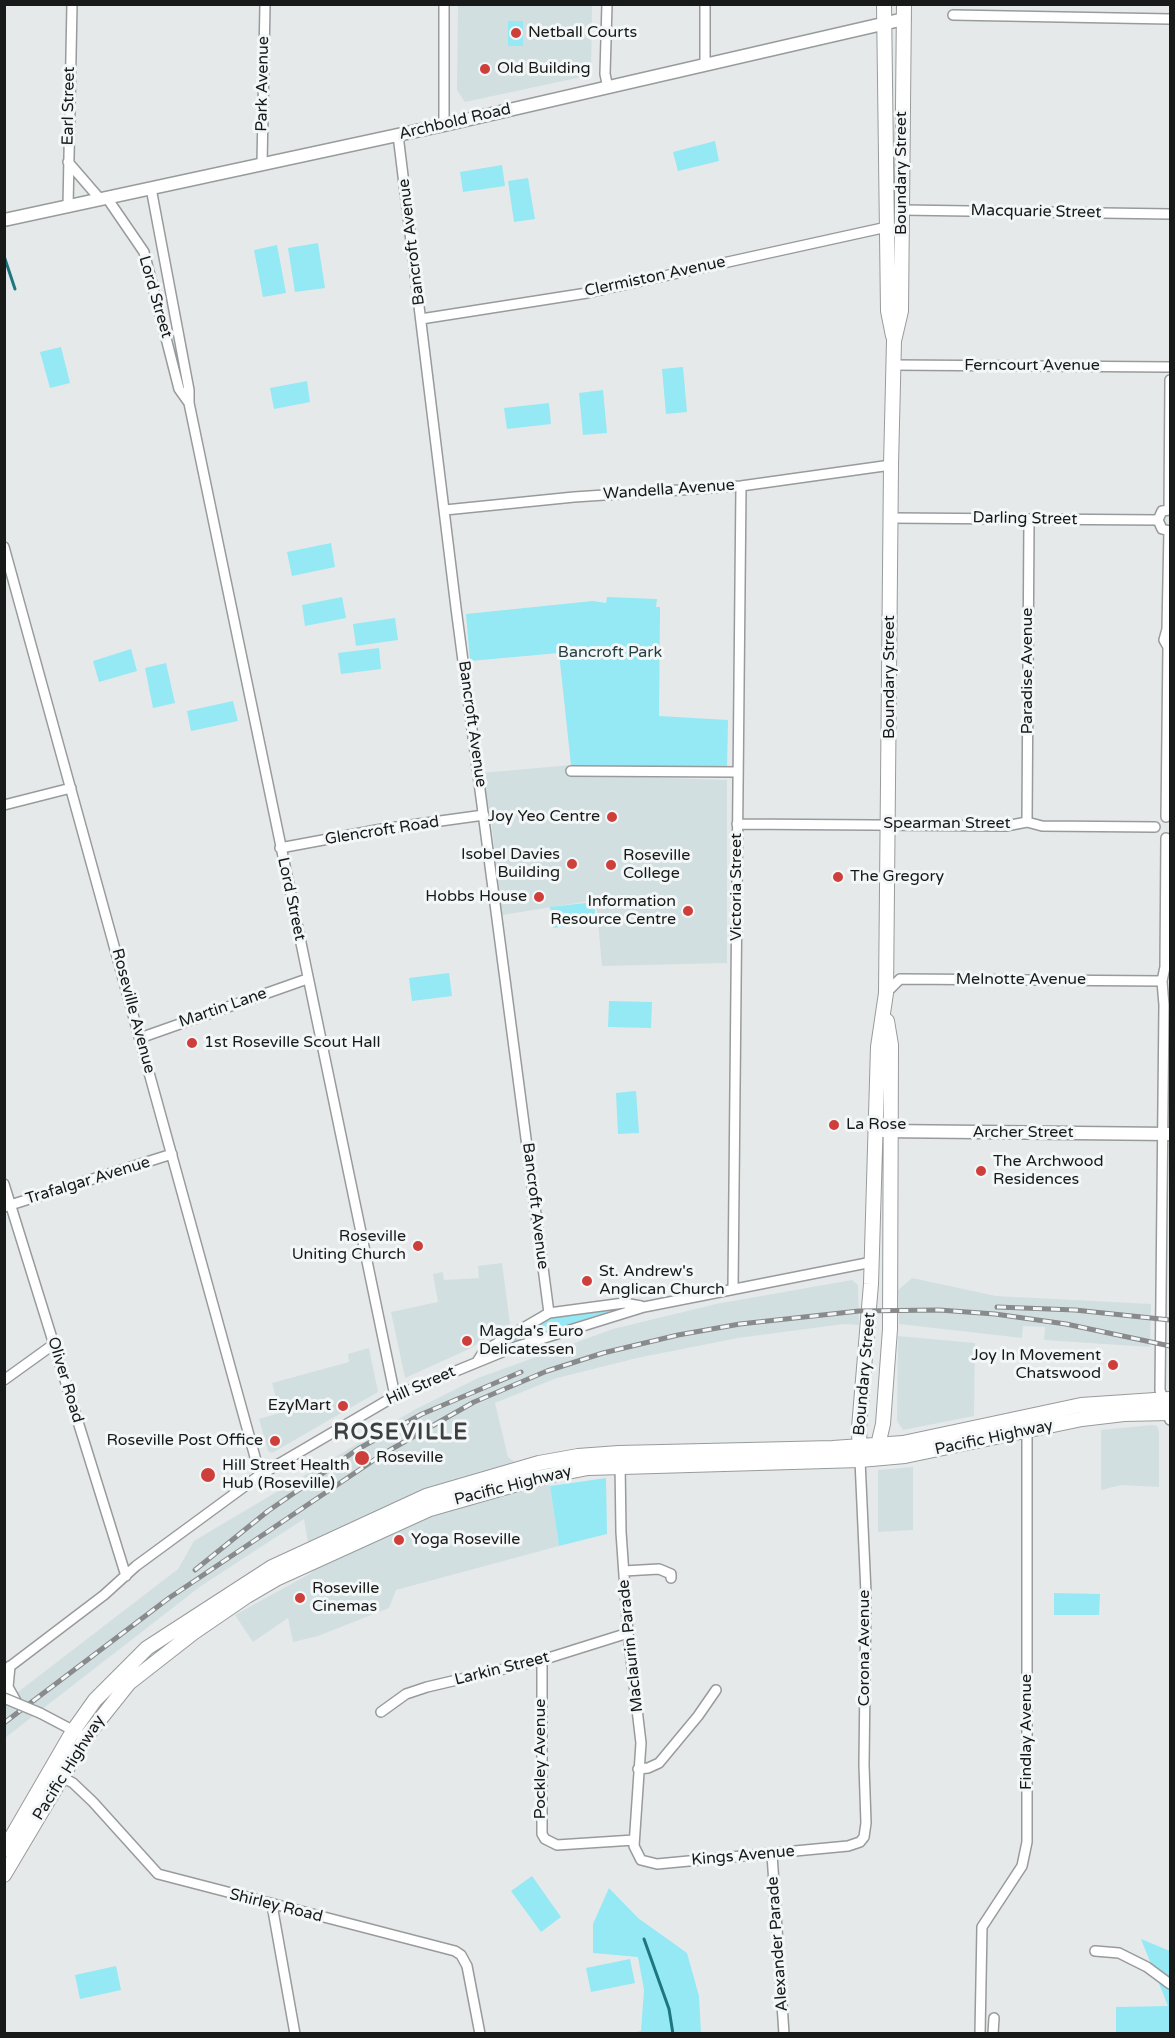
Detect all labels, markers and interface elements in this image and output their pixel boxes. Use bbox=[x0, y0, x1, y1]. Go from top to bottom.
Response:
place label: Netball Courts bbox=[528, 23, 637, 43]
marker: Netball Courts bbox=[509, 26, 523, 40]
street label: Park Avenue bbox=[253, 36, 273, 132]
place label: Old Building bbox=[497, 59, 591, 79]
marker: Old Building bbox=[478, 62, 492, 76]
street label: Earl Street bbox=[59, 66, 79, 146]
street label: Archbold Road bbox=[397, 100, 513, 144]
street label: Boundary Street bbox=[892, 111, 912, 235]
street label: Bancroft Avenue bbox=[395, 178, 429, 306]
street label: Macquarie Street bbox=[970, 201, 1102, 223]
street label: Clermiston Avenue bbox=[583, 253, 727, 301]
street label: Lord Street bbox=[134, 254, 176, 340]
street label: Ferncourt Avenue bbox=[964, 356, 1100, 376]
street label: Wandella Avenue bbox=[603, 476, 735, 504]
street label: Darling Street bbox=[973, 508, 1077, 530]
street label: Paradise Avenue bbox=[1018, 608, 1038, 734]
street label: Boundary Street bbox=[880, 615, 900, 739]
park label: Bancroft Park bbox=[558, 643, 662, 663]
street label: Bancroft Avenue bbox=[454, 660, 490, 788]
place label: Joy Yeo Centre bbox=[488, 807, 600, 827]
marker: Joy Yeo Centre bbox=[605, 810, 619, 824]
street label: Glencroft Road bbox=[324, 812, 440, 850]
street label: Spearman Street bbox=[883, 814, 1011, 834]
street label: Victoria Street bbox=[727, 833, 747, 941]
place label: Isobel Davies Building bbox=[461, 845, 560, 883]
place label: Roseville College bbox=[623, 846, 690, 884]
street label: Lord Street bbox=[273, 856, 309, 942]
marker: Isobel Davies Building bbox=[565, 857, 579, 871]
marker: Roseville College bbox=[604, 858, 618, 872]
place label: The Gregory bbox=[850, 867, 944, 887]
marker: The Gregory bbox=[831, 870, 845, 884]
place label: Hobbs House bbox=[425, 887, 527, 907]
marker: Hobbs House bbox=[532, 890, 546, 904]
place label: Information Resource Centre bbox=[550, 892, 676, 930]
marker: Information Resource Centre bbox=[681, 904, 695, 918]
street label: Roseville Avenue bbox=[107, 946, 159, 1076]
street label: Melnotte Avenue bbox=[956, 970, 1086, 990]
street label: Martin Lane bbox=[177, 984, 269, 1032]
place label: 1st Roseville Scout Hall bbox=[204, 1033, 380, 1053]
marker: 1st Roseville Scout Hall bbox=[185, 1036, 199, 1050]
place label: La Rose bbox=[846, 1115, 906, 1135]
marker: La Rose bbox=[827, 1118, 841, 1132]
street label: Archer Street bbox=[972, 1123, 1074, 1143]
street label: Bancroft Avenue bbox=[518, 1142, 552, 1270]
place label: The Archwood Residences bbox=[993, 1152, 1104, 1190]
street label: Trafalgar Avenue bbox=[23, 1153, 153, 1209]
marker: The Archwood Residences bbox=[974, 1164, 988, 1178]
place label: Roseville Uniting Church bbox=[292, 1227, 406, 1265]
marker: Roseville Uniting Church bbox=[411, 1239, 425, 1253]
place label: St. Andrew's Anglican Church bbox=[599, 1262, 725, 1300]
marker: St. Andrew's Anglican Church bbox=[580, 1274, 594, 1288]
street label: Boundary Street bbox=[850, 1311, 880, 1437]
place label: Magda's Euro Delicatessen bbox=[479, 1322, 583, 1360]
marker: Magda's Euro Delicatessen bbox=[460, 1334, 474, 1348]
street label: Oliver Road bbox=[43, 1335, 87, 1425]
place label: Joy In Movement Chatswood bbox=[971, 1346, 1101, 1384]
marker: Joy In Movement Chatswood bbox=[1106, 1358, 1120, 1372]
street label: Hill Street bbox=[383, 1362, 459, 1410]
place label: EzyMart bbox=[268, 1396, 331, 1416]
marker: EzyMart bbox=[336, 1399, 350, 1413]
street label: Pacific Highway bbox=[933, 1416, 1055, 1460]
district label: ROSEVILLE bbox=[333, 1420, 469, 1446]
place label: Roseville Post Office bbox=[106, 1431, 263, 1451]
marker: Roseville Post Office bbox=[268, 1434, 282, 1448]
place label: Roseville bbox=[376, 1448, 443, 1468]
marker: Roseville bbox=[353, 1449, 371, 1467]
place label: Hill Street Health Hub (Roseville) bbox=[222, 1456, 350, 1494]
street label: Pacific Highway bbox=[452, 1462, 574, 1510]
marker: Hill Street Health Hub (Roseville) bbox=[199, 1466, 217, 1484]
place label: Yoga Roseville bbox=[411, 1530, 520, 1550]
marker: Yoga Roseville bbox=[392, 1533, 406, 1547]
place label: Roseville Cinemas bbox=[312, 1579, 379, 1617]
street label: Maclaurin Parade bbox=[614, 1579, 648, 1713]
street label: Corona Avenue bbox=[855, 1590, 875, 1706]
marker: Roseville Cinemas bbox=[293, 1591, 307, 1605]
street label: Larkin Street bbox=[453, 1648, 551, 1690]
street label: Findlay Avenue bbox=[1017, 1674, 1037, 1790]
street label: Pockley Avenue bbox=[531, 1699, 551, 1819]
street label: Pacific Highway bbox=[29, 1712, 109, 1824]
street label: Kings Avenue bbox=[691, 1842, 795, 1870]
street label: Alexander Parade bbox=[764, 1876, 792, 2012]
street label: Shirley Road bbox=[227, 1885, 325, 1927]

